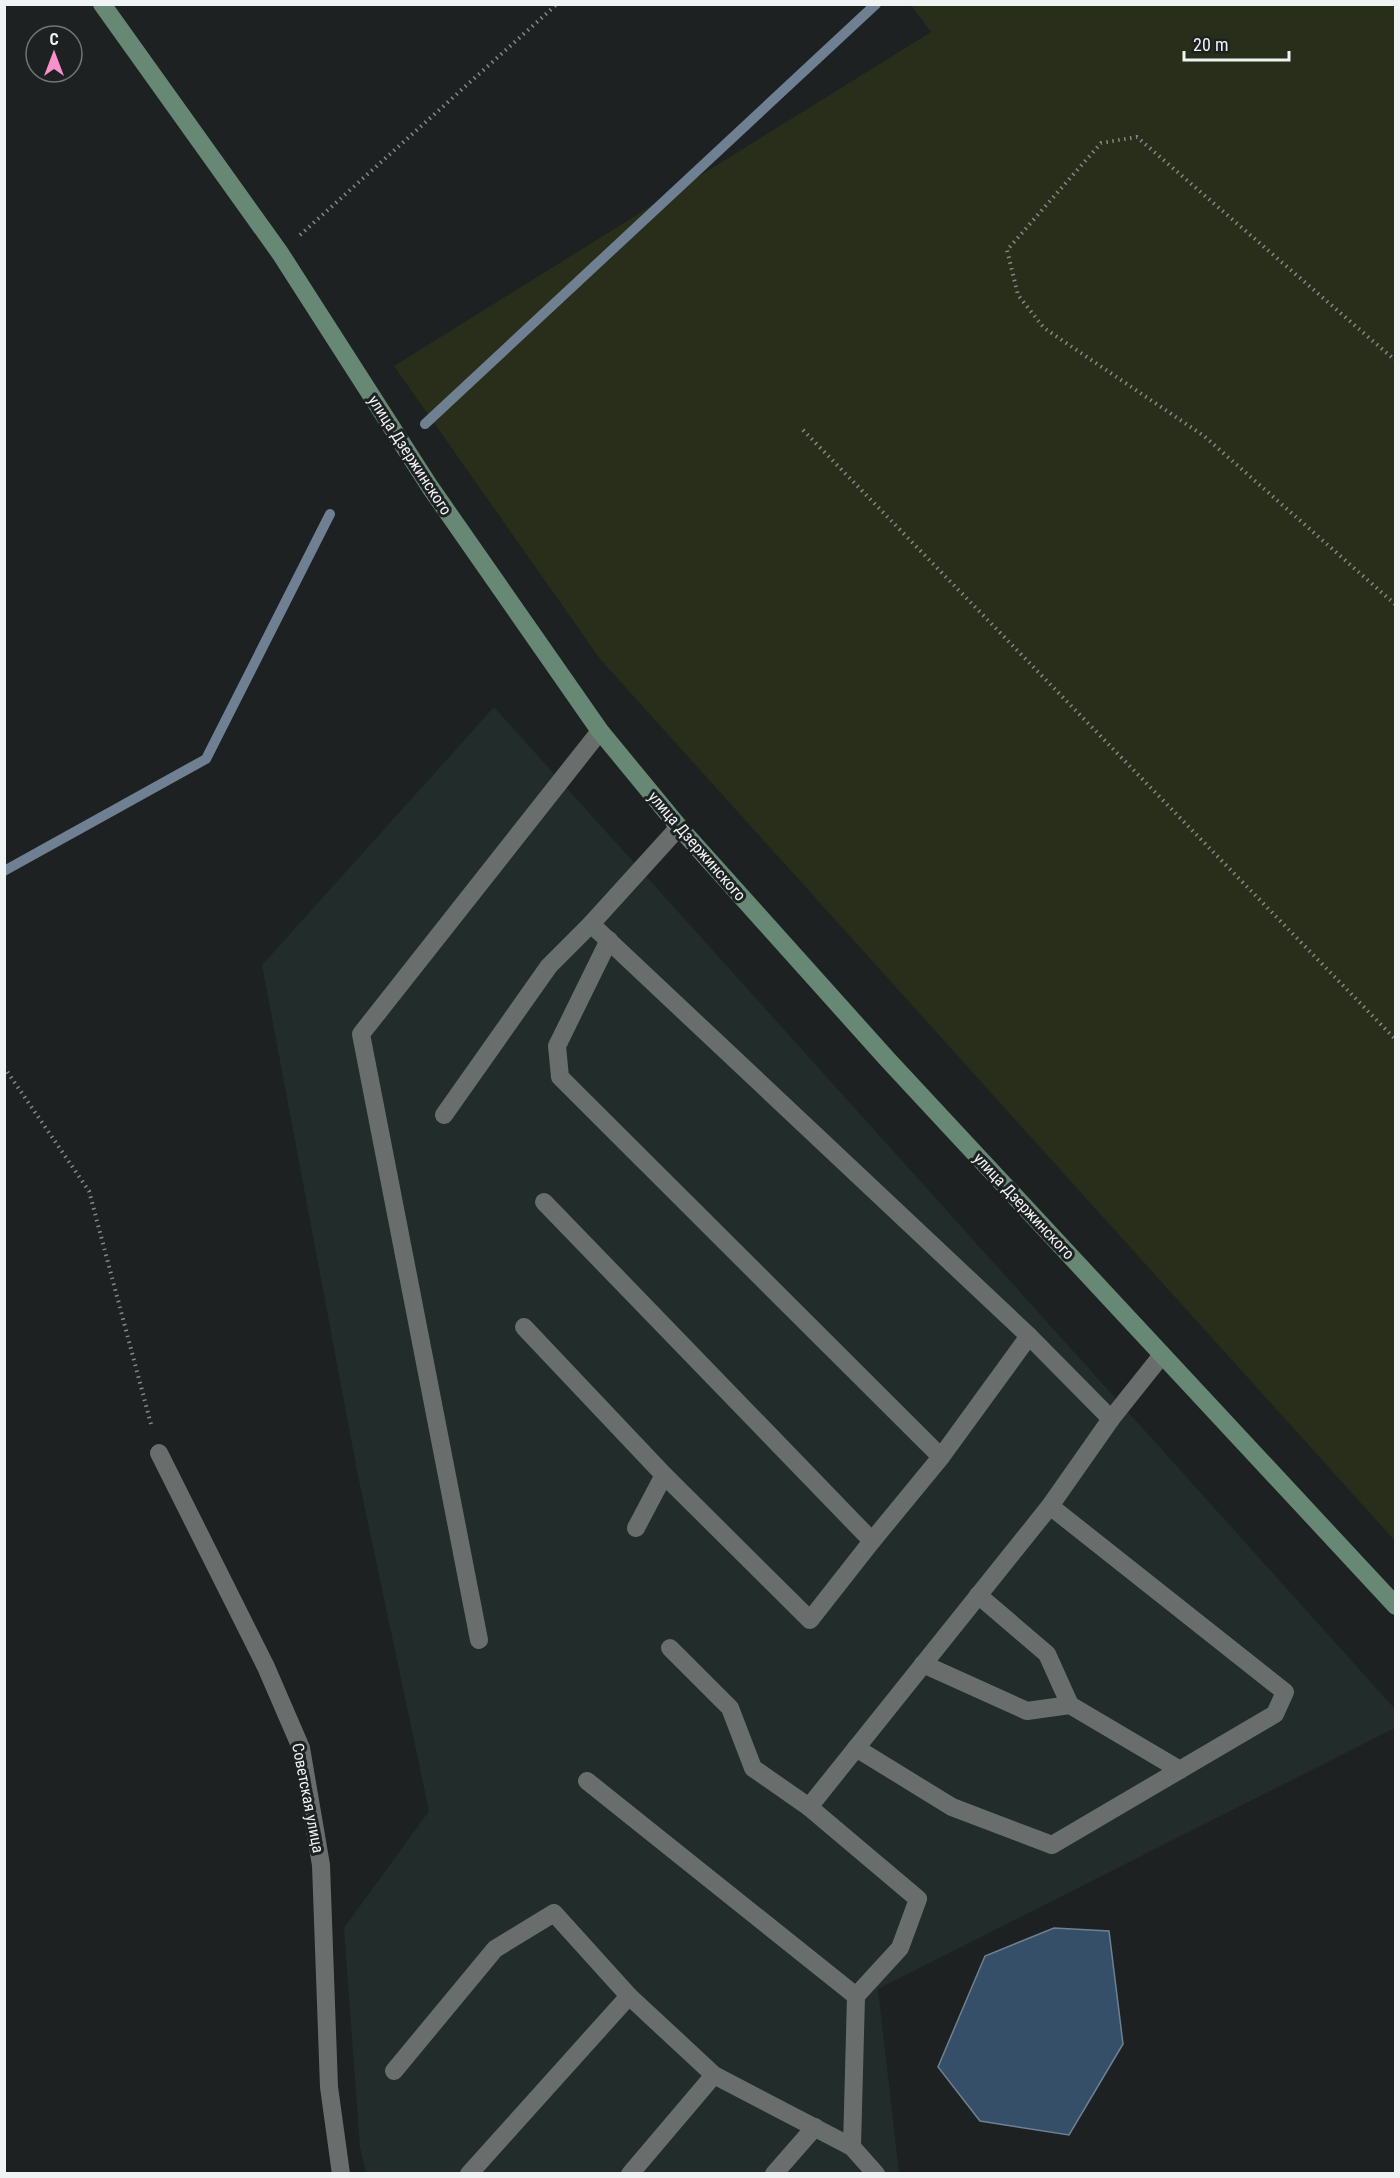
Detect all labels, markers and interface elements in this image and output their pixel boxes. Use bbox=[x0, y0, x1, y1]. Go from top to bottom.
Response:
north arrow bbox=[24, 24, 84, 84]
scale bar bbox=[1184, 24, 1289, 62]
text: С bbox=[49, 30, 59, 49]
text: 20 m bbox=[1193, 34, 1228, 55]
street label: улица Дзержинского bbox=[364, 392, 456, 518]
street label: улица Дзержинского bbox=[644, 787, 750, 905]
street label: улица Дзержинского bbox=[970, 1149, 1078, 1263]
street label: Советская улица bbox=[288, 1741, 328, 1855]

